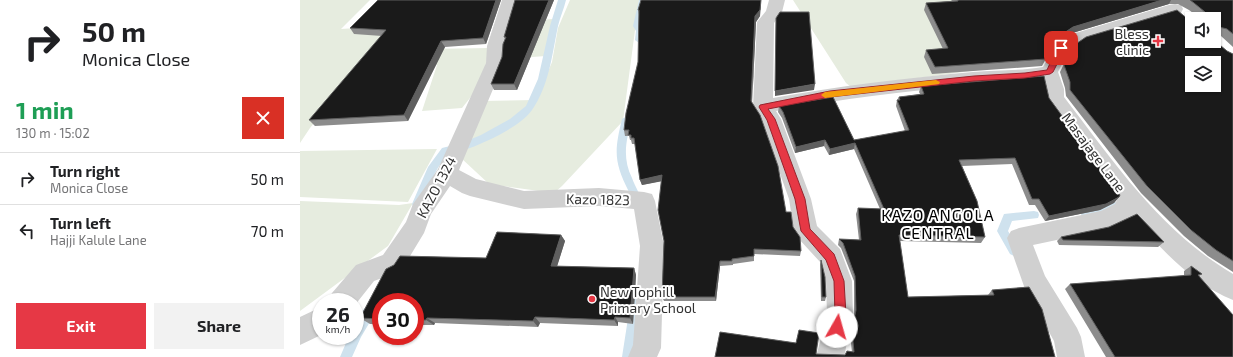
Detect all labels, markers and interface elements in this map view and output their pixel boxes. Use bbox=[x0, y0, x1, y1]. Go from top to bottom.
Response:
map controls bbox=[1185, 12, 1221, 92]
button: sound bbox=[1185, 12, 1221, 48]
text: 50 m bbox=[82, 14, 146, 48]
icon: right bbox=[16, 16, 68, 68]
place label: Bless clinic bbox=[1114, 25, 1149, 58]
pin bbox=[1044, 31, 1078, 65]
marker: Bless clinic bbox=[1152, 35, 1164, 47]
icon: arrive bbox=[1050, 37, 1072, 59]
text: Monica Close bbox=[82, 48, 190, 70]
button: layers bbox=[1185, 56, 1221, 92]
text: 1 min bbox=[16, 95, 74, 124]
button: close bbox=[242, 97, 284, 139]
street label: Masajage Lane bbox=[1059, 109, 1129, 195]
text: 130 m · 15:02 bbox=[16, 125, 90, 141]
street label: KAZO 1324 bbox=[413, 153, 459, 221]
text: Turn right bbox=[50, 162, 120, 180]
icon: right bbox=[16, 168, 38, 190]
text: 50 m bbox=[250, 170, 284, 188]
text: Monica Close bbox=[50, 180, 128, 196]
street label: Kazo 1823 bbox=[566, 190, 630, 208]
district label: KAZO ANGOLA CENTRAL bbox=[881, 205, 995, 242]
text: Turn left bbox=[50, 214, 111, 232]
icon: left bbox=[16, 220, 38, 242]
text: 70 m bbox=[251, 222, 284, 240]
text: Hajji Kalule Lane bbox=[50, 232, 147, 248]
place label: New Tophill Primary School bbox=[600, 283, 697, 316]
speed limit sign: 30 bbox=[372, 293, 424, 345]
marker: New Tophill Primary School bbox=[587, 294, 597, 304]
text: 26 bbox=[326, 302, 350, 326]
button: Exit bbox=[16, 303, 146, 349]
button: Share bbox=[154, 303, 284, 349]
position arrow bbox=[816, 306, 858, 348]
text: km/h bbox=[326, 323, 350, 335]

